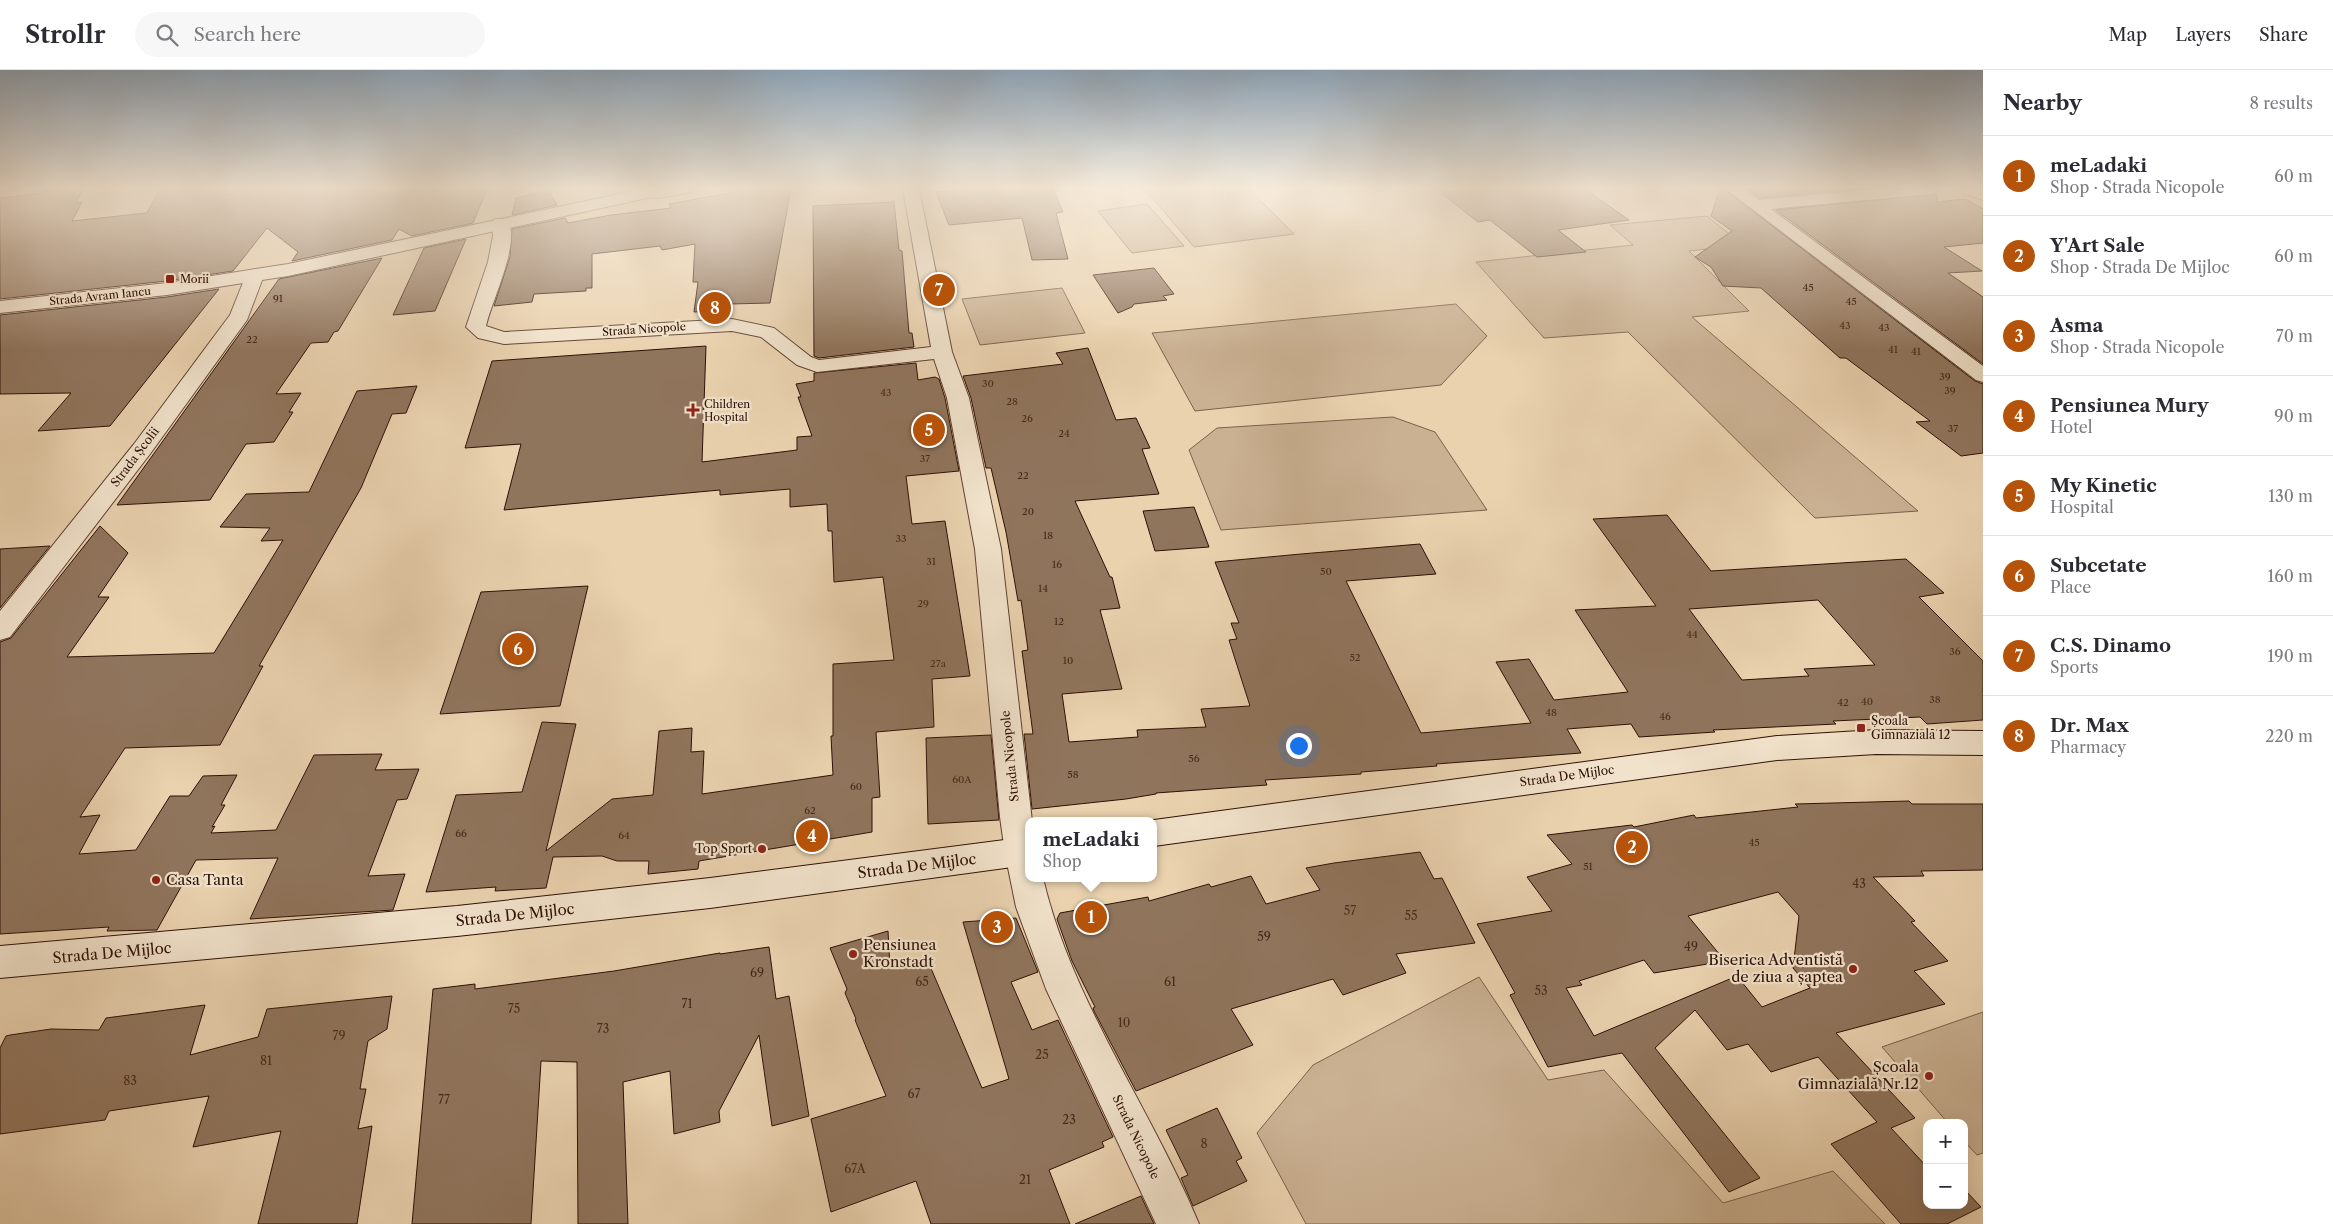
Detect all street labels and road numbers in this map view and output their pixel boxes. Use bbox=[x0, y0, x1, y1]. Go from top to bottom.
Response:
street label: Strada Avram Iancu bbox=[49, 284, 152, 308]
street label: Strada Nicopole bbox=[602, 319, 686, 339]
street label: Strada Școlii bbox=[107, 423, 163, 490]
street label: Strada Nicopole bbox=[997, 709, 1022, 802]
street label: Strada De Mijloc bbox=[1519, 761, 1615, 790]
street label: Strada De Mijloc bbox=[857, 849, 977, 882]
street label: Strada De Mijloc bbox=[455, 899, 575, 930]
street label: Strada De Mijloc bbox=[52, 938, 172, 967]
street label: Strada Nicopole bbox=[1110, 1092, 1163, 1181]

